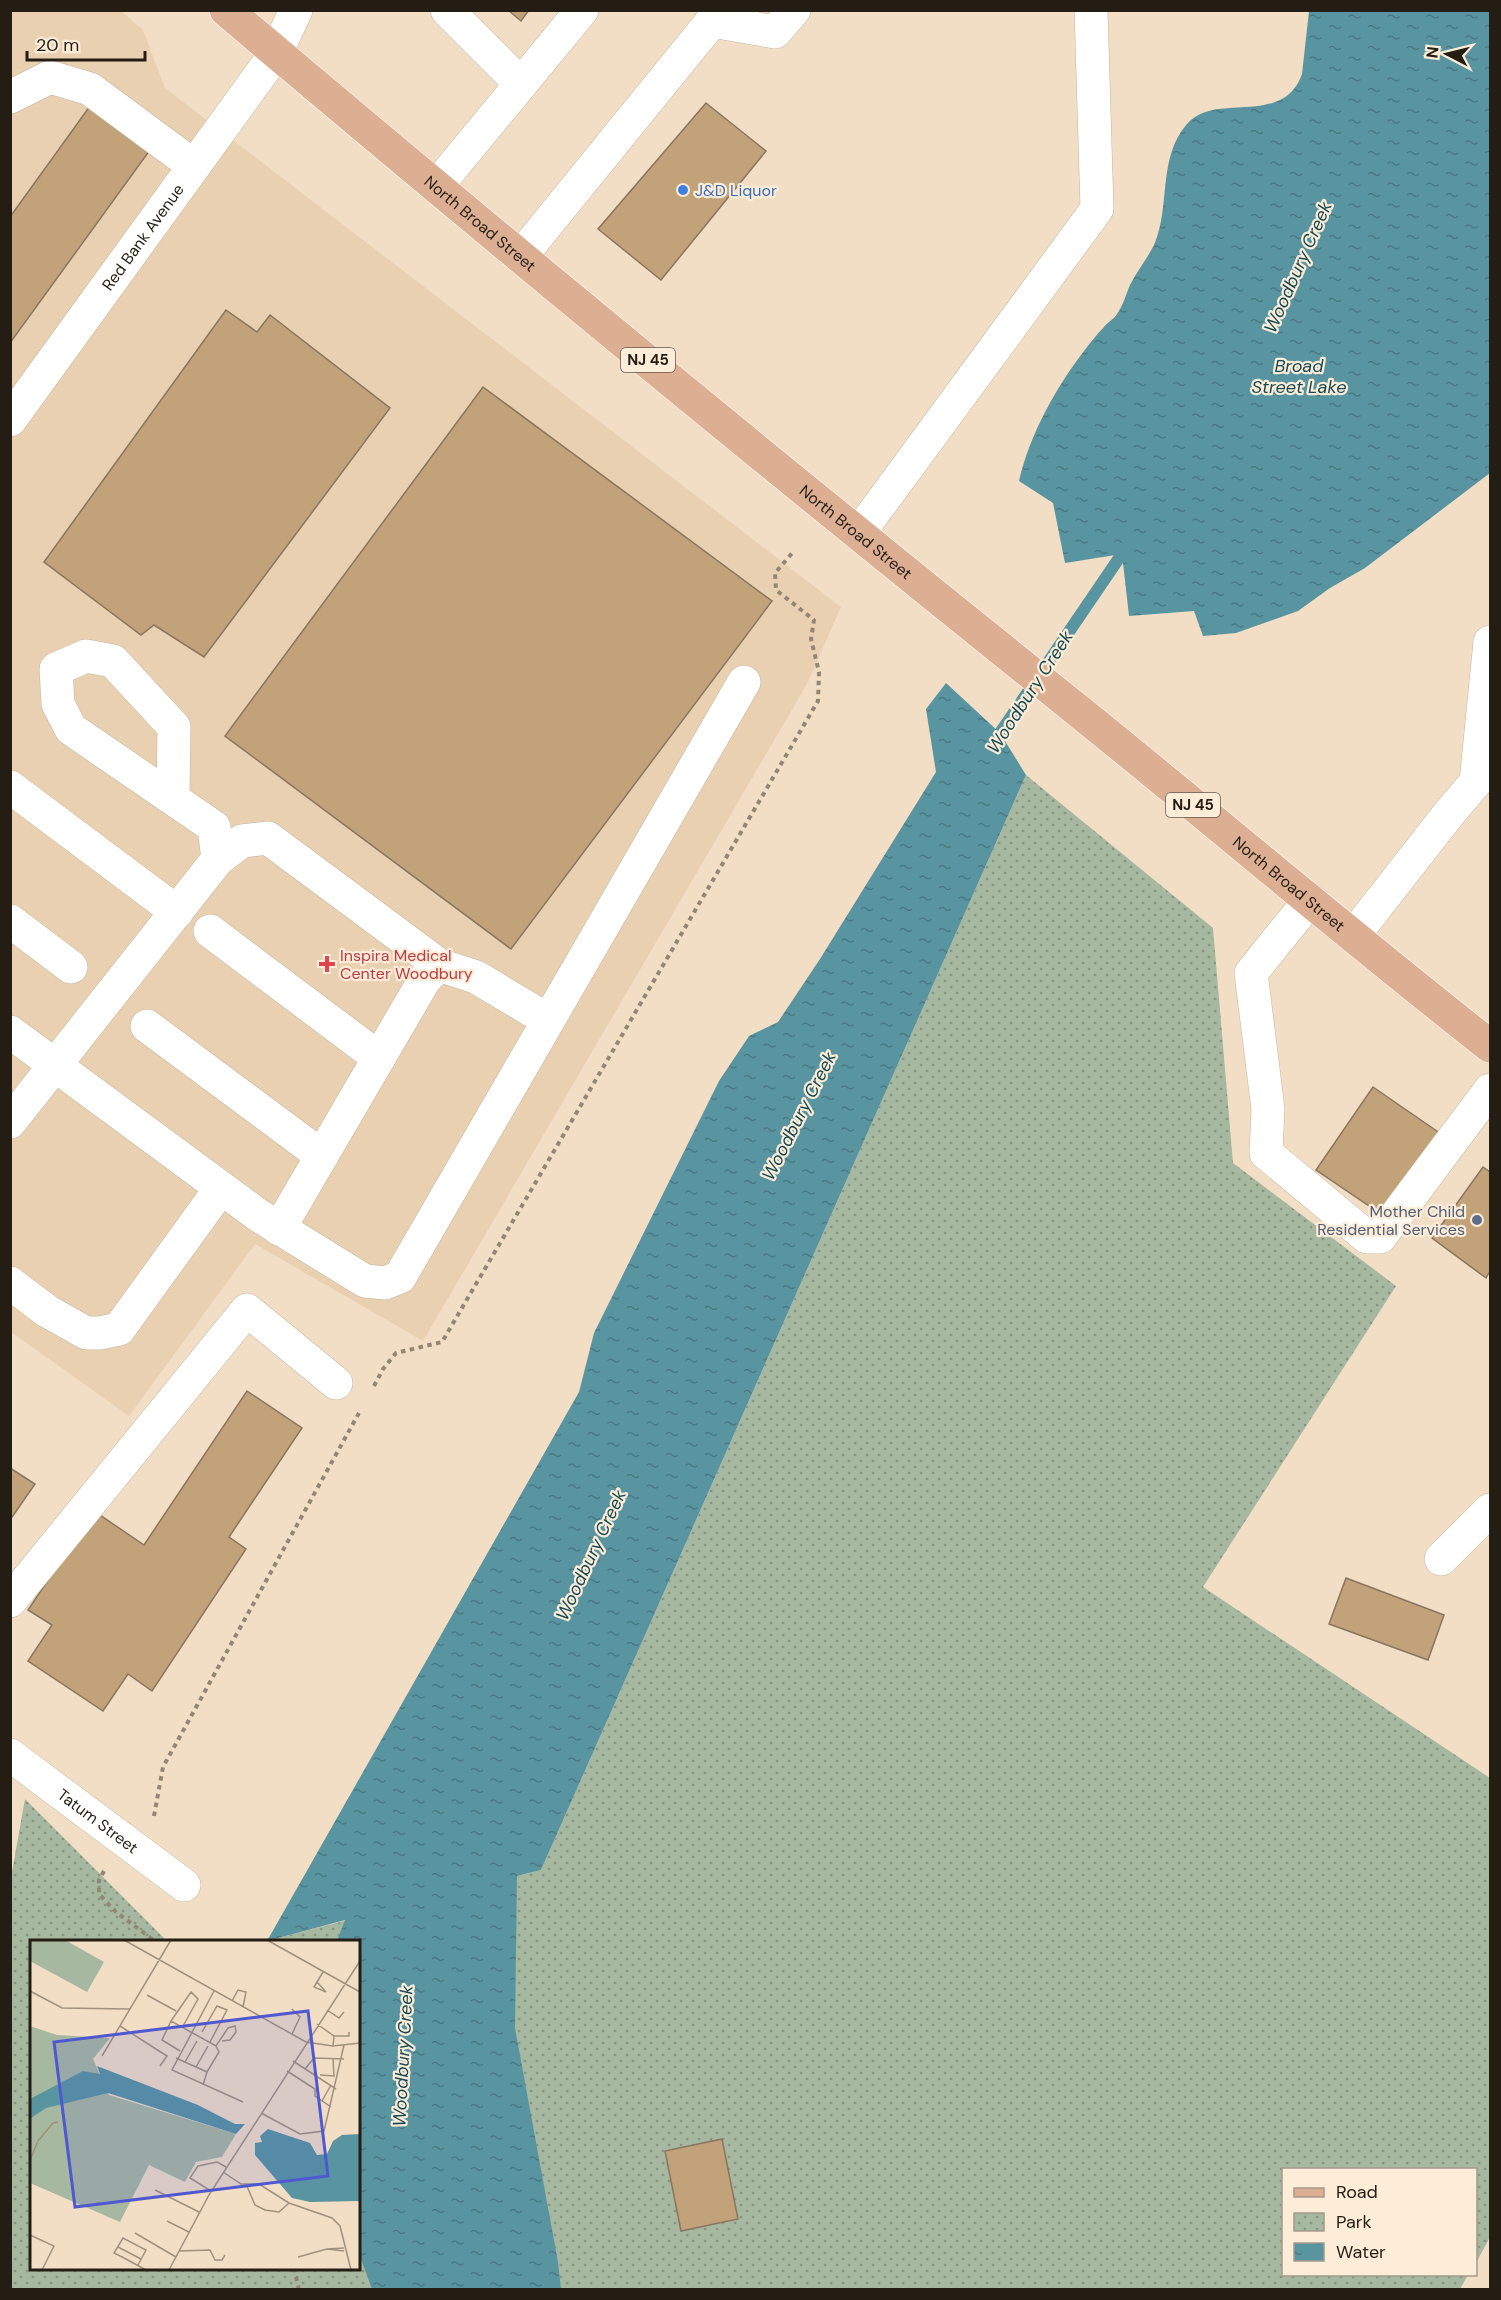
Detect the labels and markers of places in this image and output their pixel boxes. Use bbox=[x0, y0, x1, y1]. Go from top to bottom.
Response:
place label: J&D Liquor bbox=[695, 180, 777, 201]
marker: J&D Liquor bbox=[676, 183, 690, 197]
place label: Inspira Medical Center Woodbury bbox=[340, 945, 473, 984]
marker: Inspira Medical Center Woodbury bbox=[318, 955, 336, 973]
place label: Mother Child Residential Services bbox=[1317, 1201, 1465, 1240]
marker: Mother Child Residential Services bbox=[1470, 1213, 1484, 1227]

